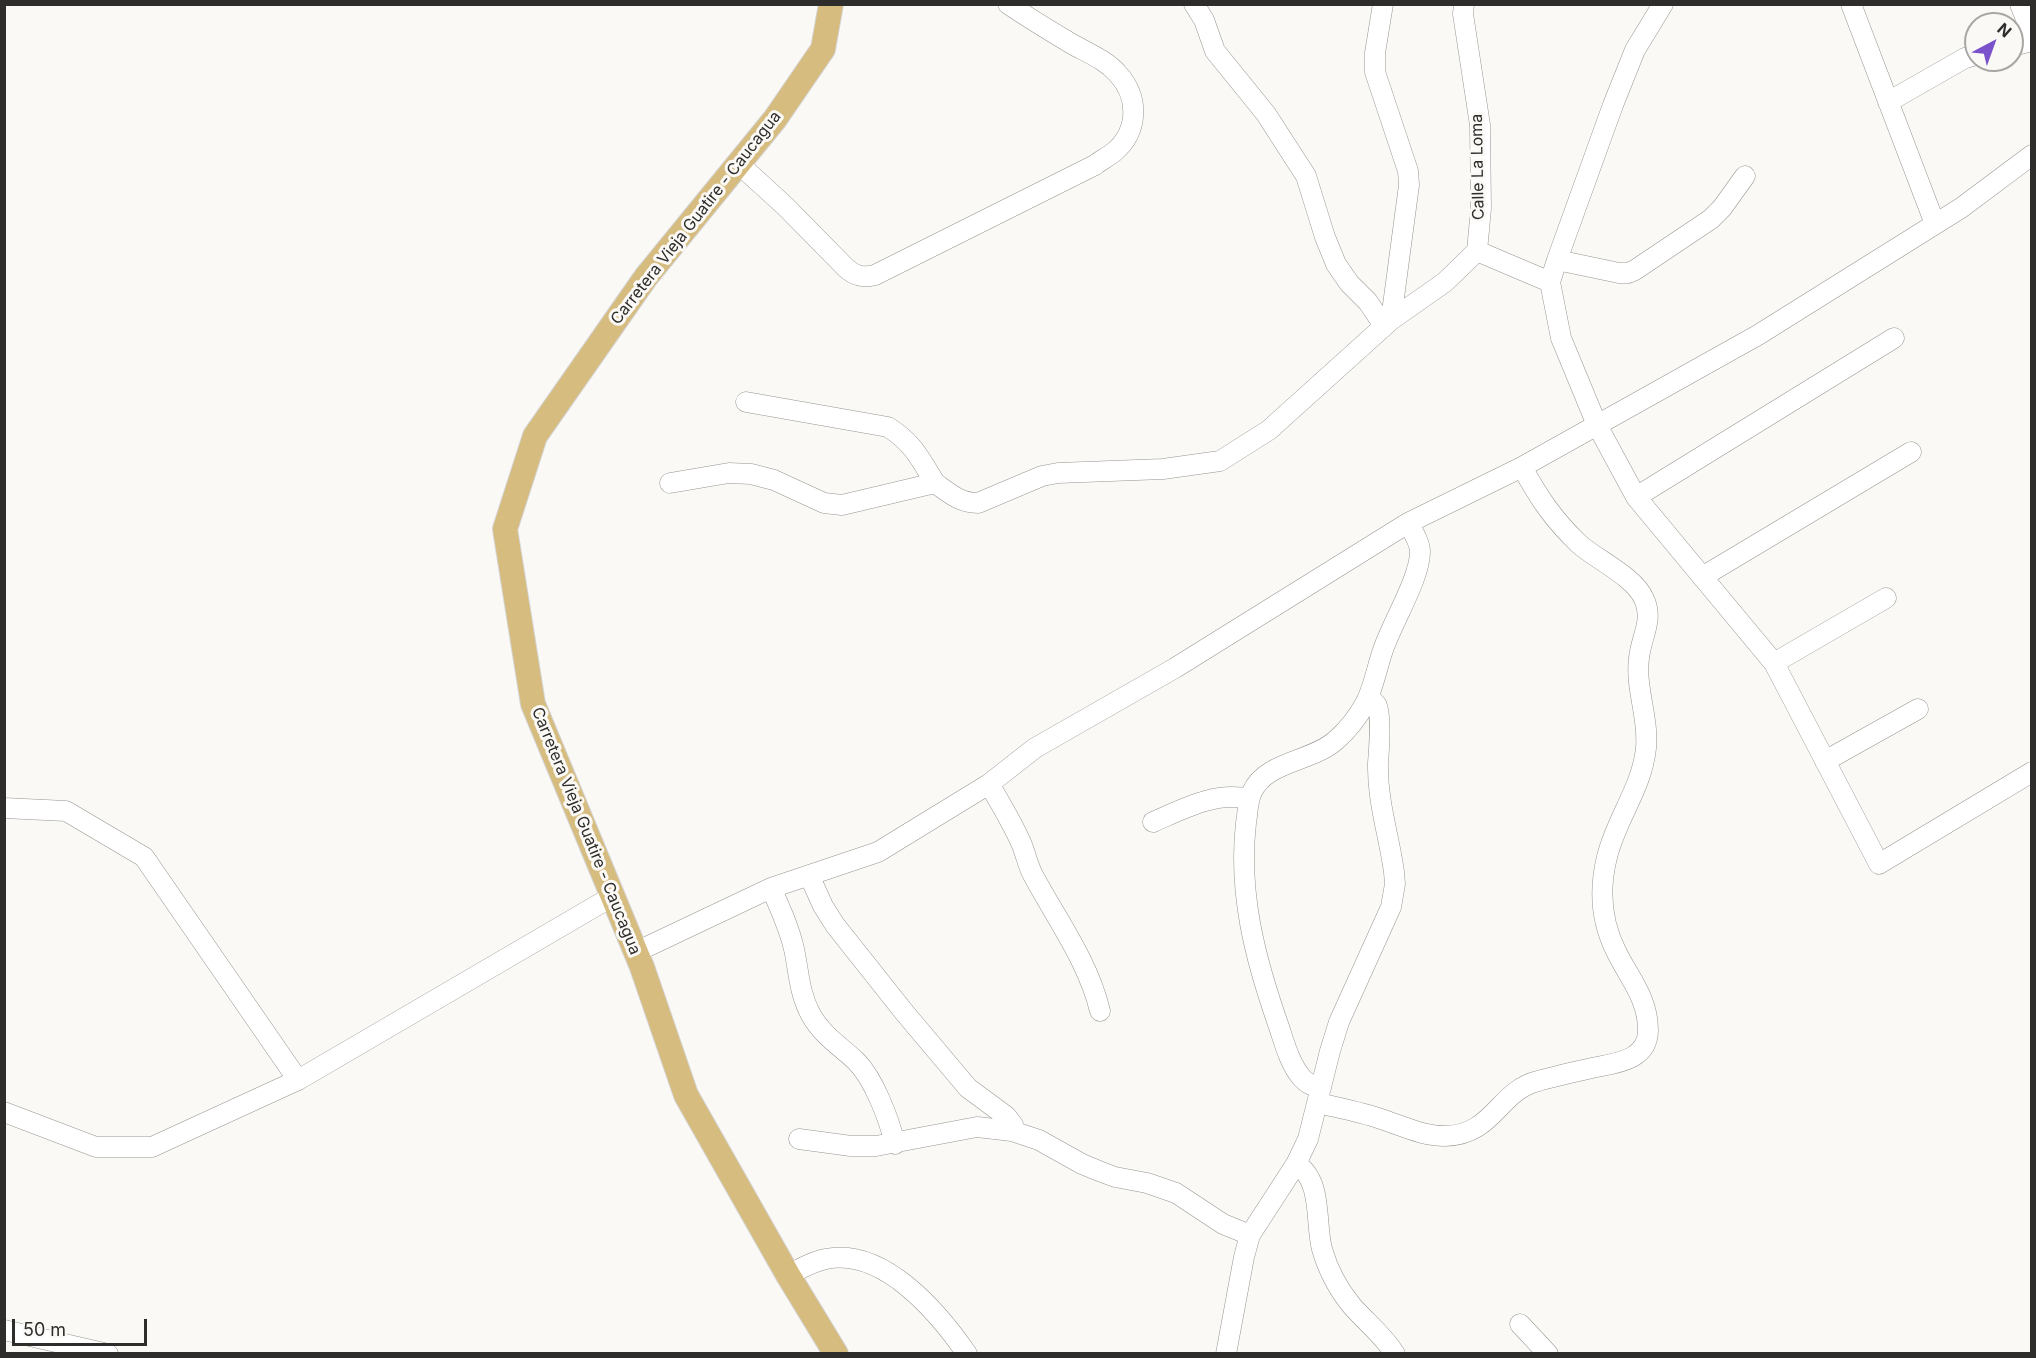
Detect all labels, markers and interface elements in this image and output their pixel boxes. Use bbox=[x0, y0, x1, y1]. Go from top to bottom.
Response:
north arrow bbox=[1964, 12, 2024, 72]
text: N bbox=[1993, 18, 2016, 41]
street label: Carretera Vieja Guatire - Caucagua bbox=[607, 108, 785, 328]
street label: Calle La Loma bbox=[1467, 114, 1489, 220]
street label: Carretera Vieja Guatire - Caucagua bbox=[527, 704, 645, 958]
scale bar bbox=[15, 1307, 150, 1345]
text: 50 m bbox=[23, 1319, 66, 1340]

